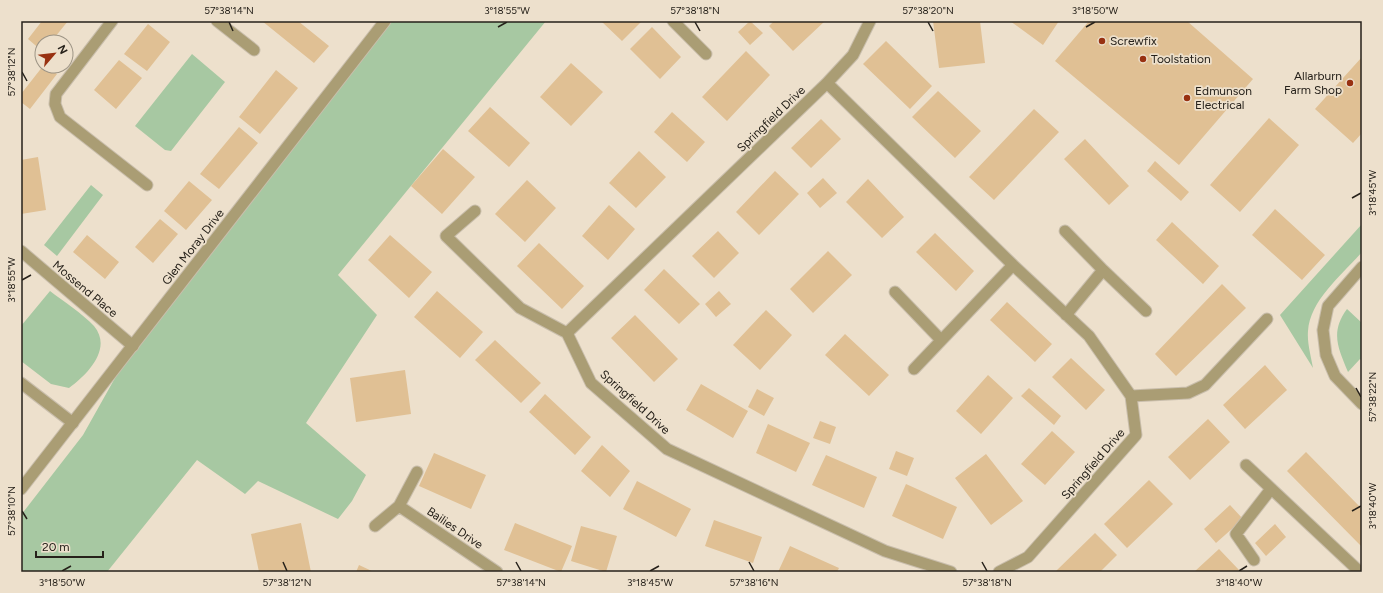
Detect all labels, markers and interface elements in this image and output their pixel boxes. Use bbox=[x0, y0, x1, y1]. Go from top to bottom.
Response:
text: 57°38'14"N bbox=[204, 4, 254, 17]
text: 3°18'55"W bbox=[484, 4, 530, 17]
text: 57°38'18"N bbox=[670, 4, 720, 17]
text: 57°38'20"N bbox=[902, 4, 954, 17]
text: 3°18'50"W bbox=[1072, 4, 1119, 17]
north arrow bbox=[34, 34, 74, 74]
place label: Screwfix bbox=[1110, 34, 1157, 48]
marker: Screwfix bbox=[1097, 36, 1107, 46]
text: N bbox=[55, 43, 70, 56]
text: 57°38'12"N bbox=[5, 47, 18, 97]
place label: Toolstation bbox=[1151, 52, 1211, 66]
marker: Toolstation bbox=[1138, 54, 1148, 64]
place label: Allarburn Farm Shop bbox=[1284, 69, 1342, 97]
marker: Allarburn Farm Shop bbox=[1345, 78, 1355, 88]
street label: Springfield Drive bbox=[734, 83, 808, 155]
place label: Edmunson Electrical bbox=[1195, 84, 1252, 112]
marker: Edmunson Electrical bbox=[1182, 93, 1192, 103]
text: 3°18'45"W bbox=[1366, 170, 1379, 216]
street label: Glen Moray Drive bbox=[159, 206, 227, 288]
text: 3°18'55"W bbox=[5, 257, 18, 303]
street label: Mossend Place bbox=[50, 258, 121, 320]
street label: Springfield Drive bbox=[597, 367, 673, 437]
text: 57°38'22"N bbox=[1366, 372, 1379, 422]
street label: Springfield Drive bbox=[1058, 425, 1128, 502]
text: 3°18'40"W bbox=[1366, 482, 1379, 529]
text: 57°38'10"N bbox=[5, 486, 18, 536]
street label: Bailies Drive bbox=[424, 504, 486, 552]
scale bar bbox=[36, 533, 103, 559]
text: 20 m bbox=[42, 540, 70, 554]
text: 3°18'50"W bbox=[39, 576, 86, 589]
text: 57°38'12"N bbox=[262, 576, 312, 589]
text: 57°38'14"N bbox=[496, 576, 546, 589]
text: 3°18'45"W bbox=[627, 576, 673, 589]
text: 57°38'16"N bbox=[729, 576, 779, 589]
text: 57°38'18"N bbox=[962, 576, 1012, 589]
text: 3°18'40"W bbox=[1216, 576, 1263, 589]

